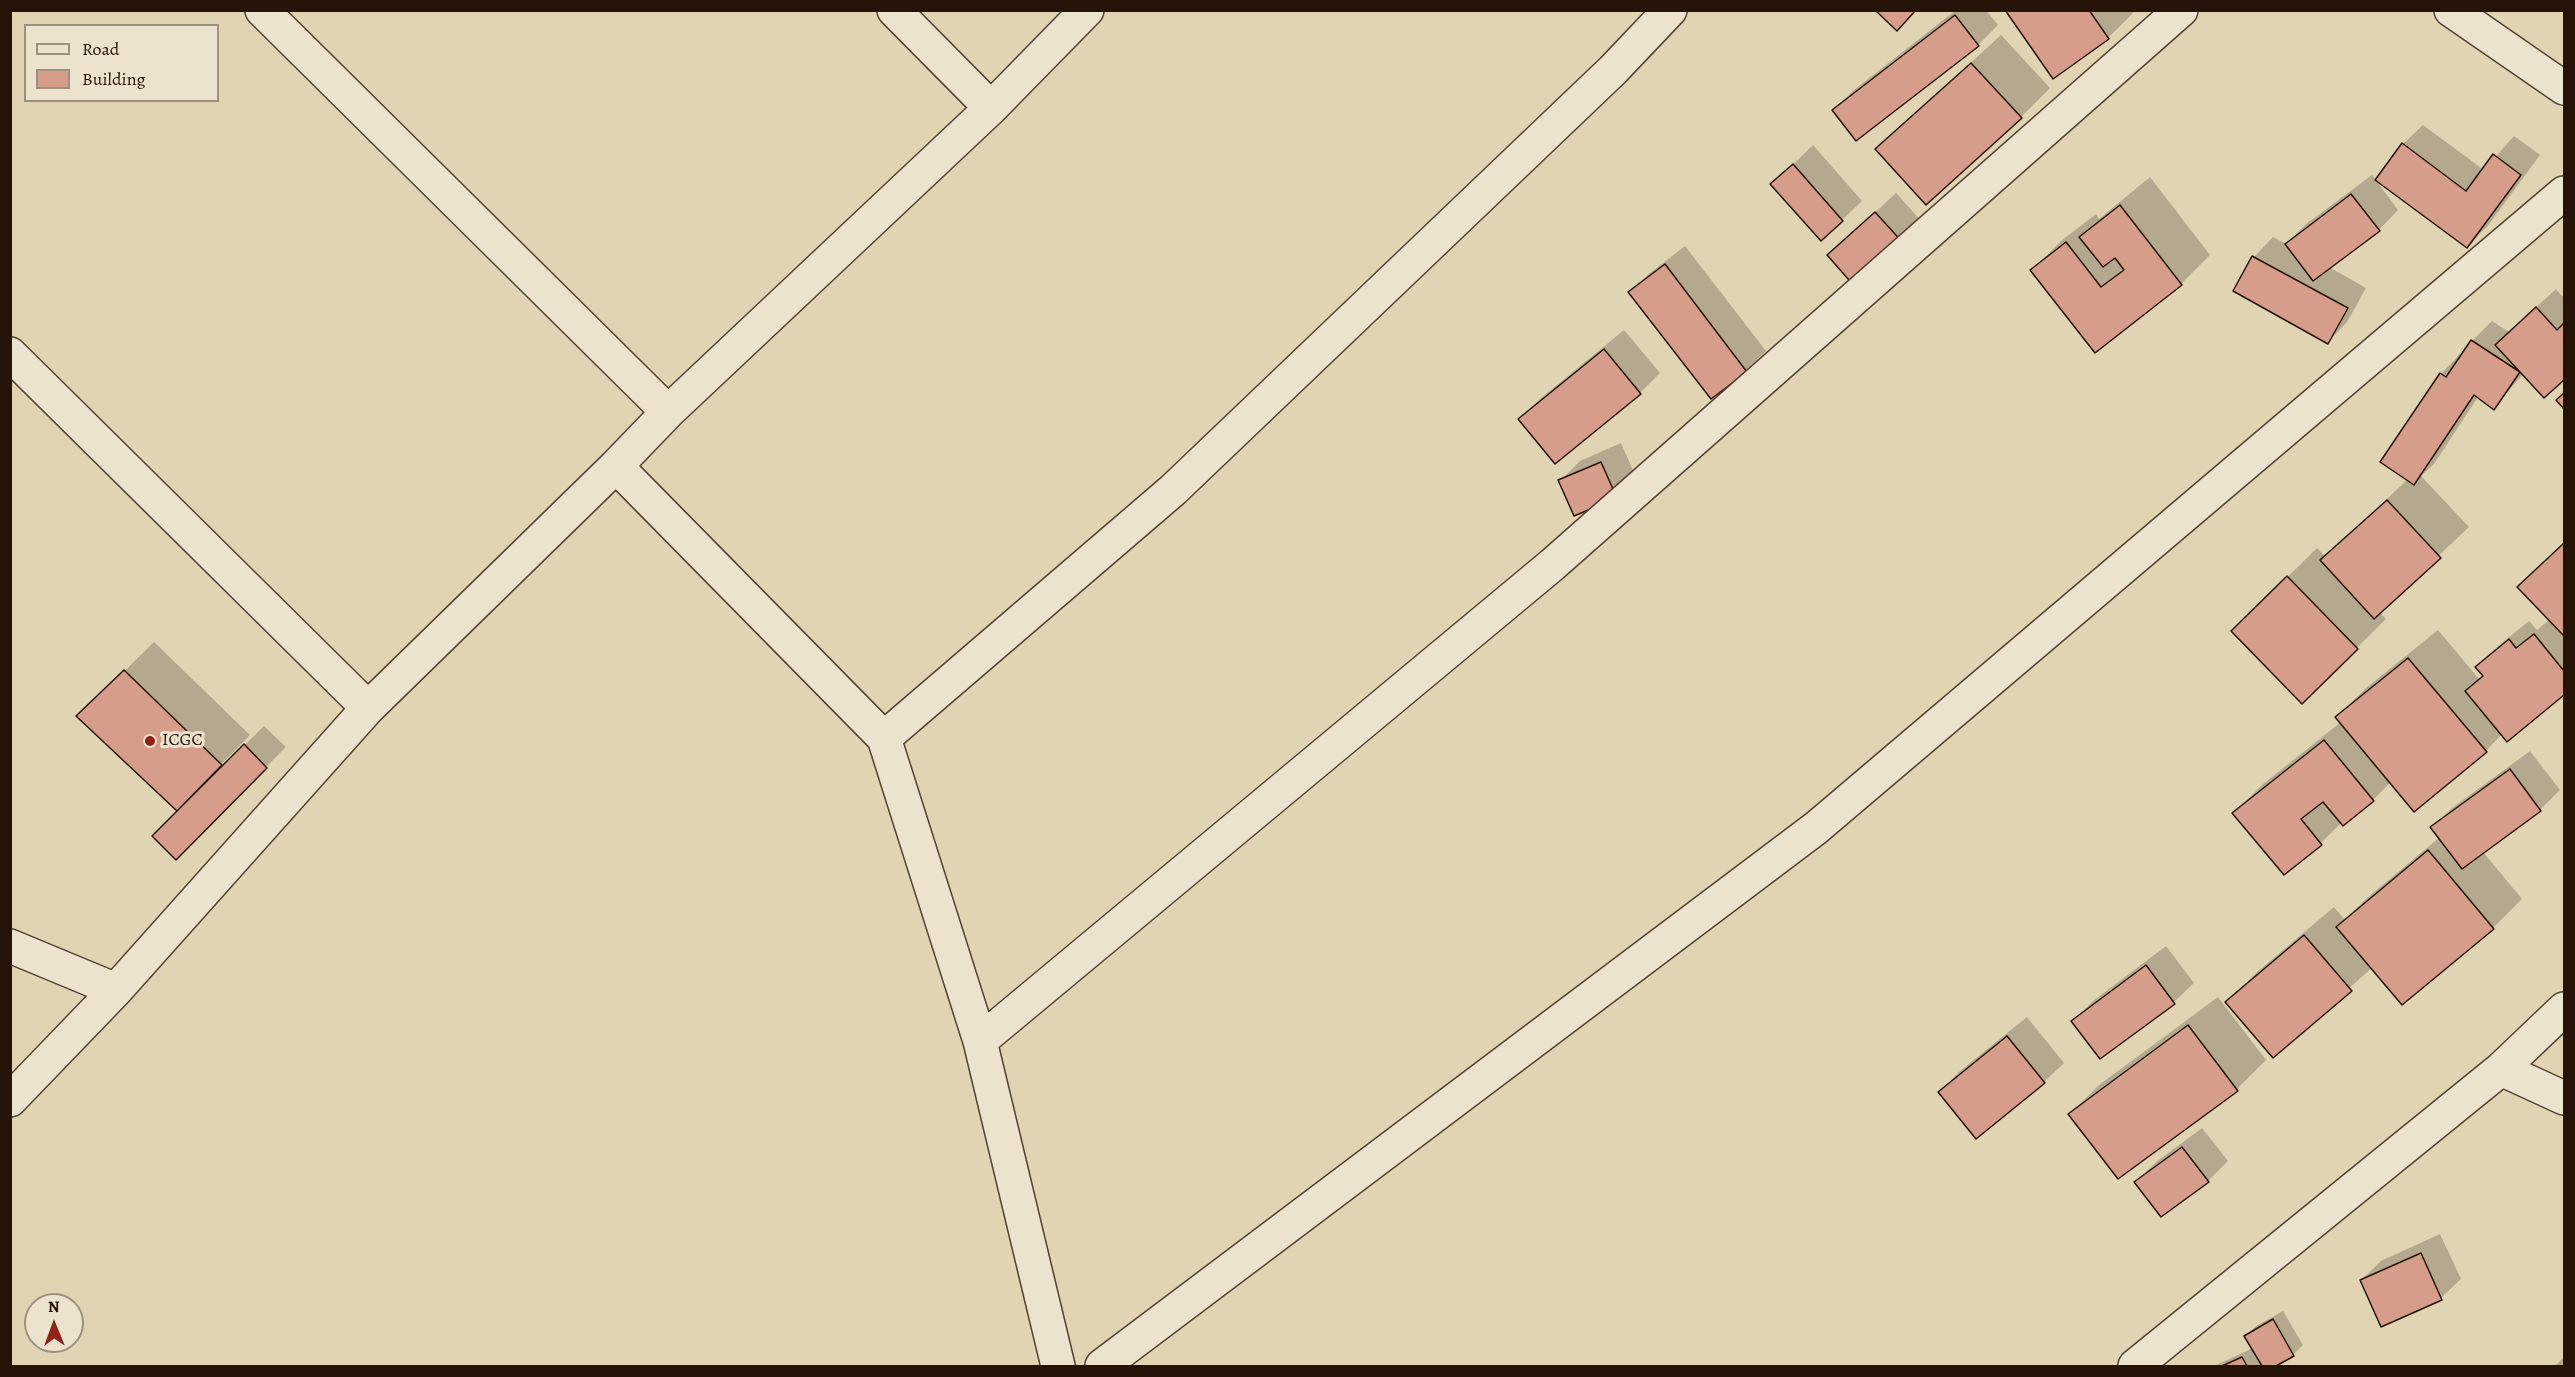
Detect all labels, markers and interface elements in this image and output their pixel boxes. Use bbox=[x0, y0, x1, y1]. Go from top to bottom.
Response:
legend bbox=[24, 24, 219, 102]
text: Road bbox=[82, 37, 119, 61]
text: Building bbox=[82, 67, 146, 91]
place label: ICGC bbox=[162, 730, 203, 752]
marker: ICGC bbox=[143, 734, 157, 748]
north arrow bbox=[24, 1293, 84, 1353]
text: N bbox=[48, 1296, 60, 1318]

